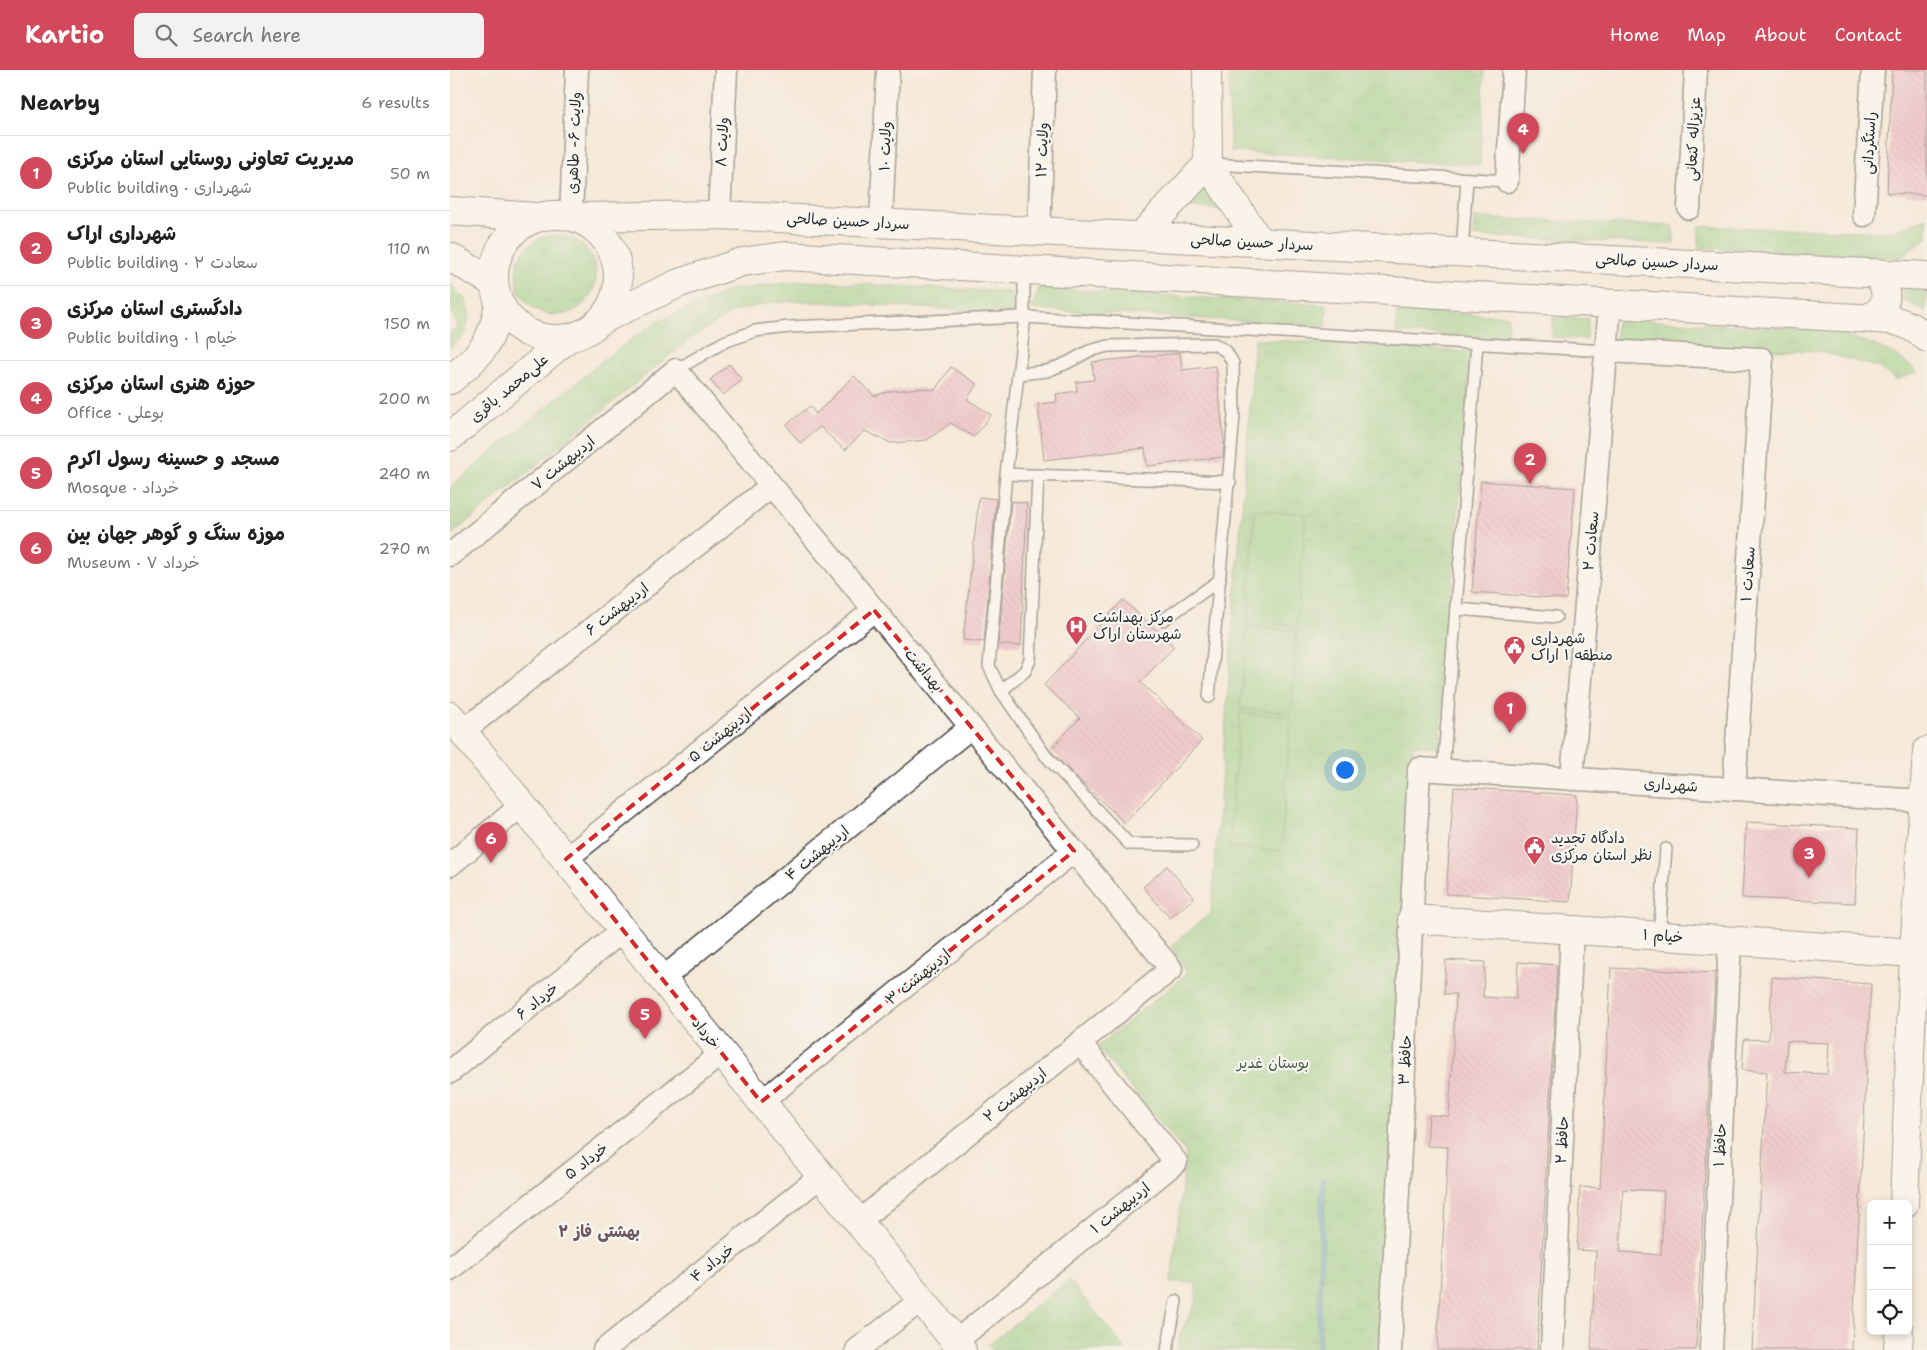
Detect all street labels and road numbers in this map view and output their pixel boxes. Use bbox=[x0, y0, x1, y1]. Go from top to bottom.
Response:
street label: ولایت ۶- طاهری bbox=[562, 92, 586, 194]
street label: عزیزاله کنعانی bbox=[1681, 96, 1705, 182]
street label: راستگردانی bbox=[1857, 111, 1881, 175]
street label: ولایت ۸ bbox=[711, 116, 733, 168]
street label: ولایت ۱۰ bbox=[874, 121, 896, 171]
street label: ولایت ۱۲ bbox=[1031, 122, 1053, 178]
street label: سردار حسین صالحی bbox=[786, 208, 910, 234]
street label: سردار حسین صالحی bbox=[1190, 229, 1314, 255]
street label: سردار حسین صالحی bbox=[1595, 249, 1719, 275]
street label: علی‌محمد باقری bbox=[465, 349, 553, 427]
street label: اردیبهشت ۷ bbox=[527, 431, 599, 495]
street label: سعادت ۲ bbox=[1578, 510, 1604, 572]
street label: سعادت ۱ bbox=[1736, 546, 1760, 602]
street label: اردیبهشت ۶ bbox=[581, 578, 653, 640]
street label: بهداشت bbox=[900, 644, 948, 696]
street label: اردیبهشت ۵ bbox=[684, 703, 756, 767]
street label: شهرداری bbox=[1643, 773, 1699, 797]
street label: اردیبهشت ۴ bbox=[781, 821, 853, 885]
street label: خیام ۱ bbox=[1642, 925, 1684, 948]
street label: اردیبهشت ۳ bbox=[881, 945, 955, 1009]
street label: خرداد ۶ bbox=[512, 978, 562, 1024]
street label: خرداد bbox=[687, 1013, 725, 1053]
street label: حافظ ۳ bbox=[1394, 1034, 1416, 1086]
street label: اردیبهشت ۲ bbox=[979, 1063, 1051, 1127]
street label: حافظ ۲ bbox=[1551, 1115, 1573, 1165]
street label: حافظ ۱ bbox=[1709, 1123, 1731, 1167]
street label: خرداد ۵ bbox=[560, 1138, 612, 1184]
street label: اردیبهشت ۱ bbox=[1086, 1178, 1154, 1238]
street label: خرداد ۴ bbox=[686, 1239, 738, 1287]

